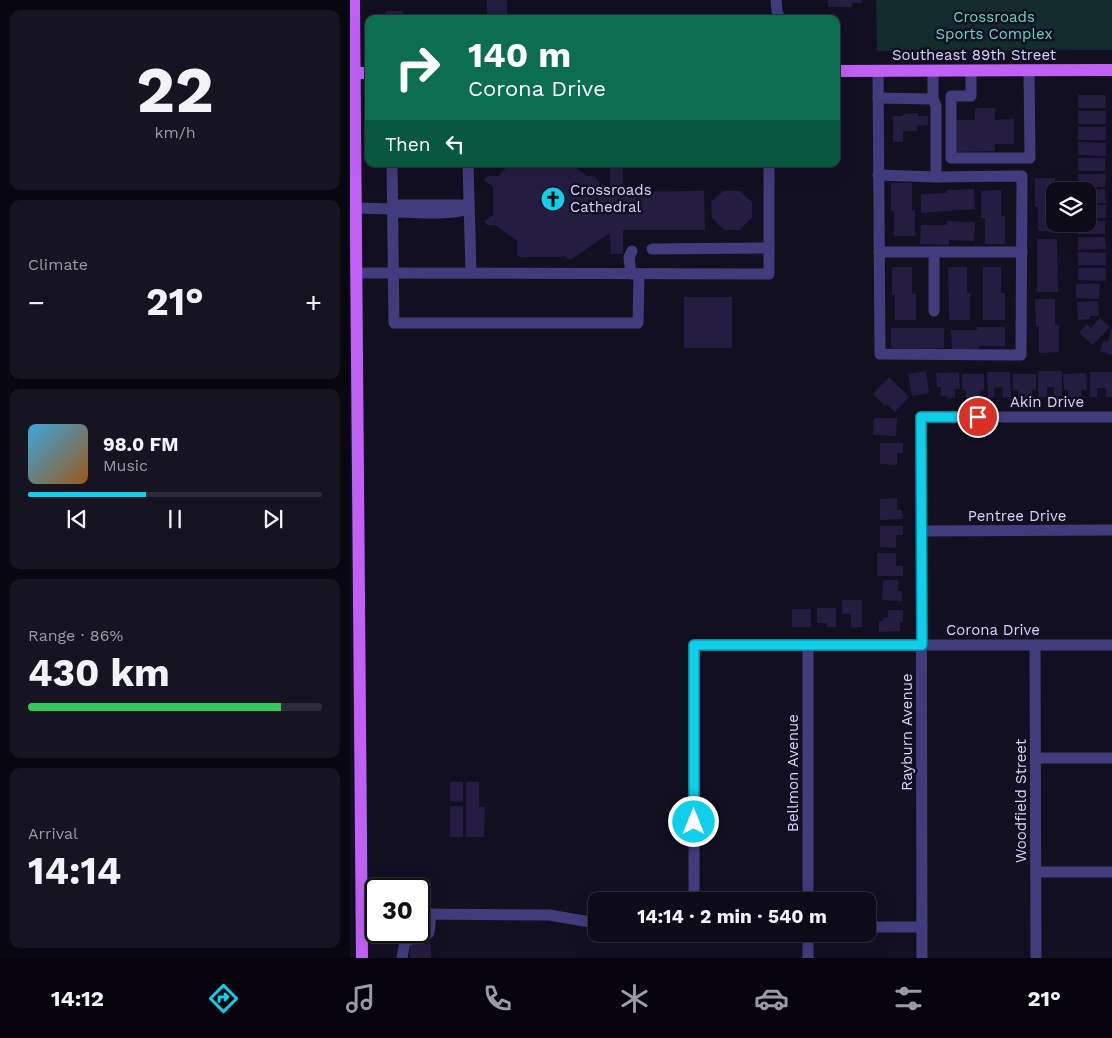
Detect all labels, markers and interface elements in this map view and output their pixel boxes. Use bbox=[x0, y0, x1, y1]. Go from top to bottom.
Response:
park label: Crossroads Sports Complex bbox=[936, 8, 1052, 43]
text: 140 m bbox=[468, 34, 571, 76]
icon: right bbox=[385, 35, 450, 100]
street label: Southeast 89th Street bbox=[892, 46, 1057, 64]
text: 22 bbox=[136, 52, 214, 128]
text: Corona Drive bbox=[468, 76, 606, 101]
text: km/h bbox=[154, 123, 196, 142]
icon: left bbox=[441, 130, 469, 158]
text: Then bbox=[385, 133, 431, 156]
place label: Crossroads Cathedral bbox=[570, 181, 652, 216]
map controls bbox=[1046, 182, 1096, 232]
button: layers bbox=[1046, 182, 1096, 232]
church icon: Crossroads Cathedral bbox=[540, 186, 566, 212]
text: Climate bbox=[28, 255, 88, 274]
text: 21° bbox=[146, 280, 204, 324]
text: − bbox=[28, 286, 45, 319]
text: + bbox=[305, 286, 322, 319]
street label: Akin Drive bbox=[1010, 393, 1084, 411]
pin bbox=[957, 396, 999, 438]
icon: arrive bbox=[964, 403, 992, 431]
text: 98.0 FM bbox=[103, 433, 179, 456]
text: Music bbox=[103, 456, 148, 475]
icon: previous bbox=[63, 505, 91, 533]
icon: pause bbox=[161, 505, 189, 533]
icon: next bbox=[259, 505, 287, 533]
street label: Pentree Drive bbox=[968, 507, 1066, 525]
street label: Corona Drive bbox=[946, 621, 1040, 639]
text: Range · 86% bbox=[28, 626, 123, 645]
text: 430 km bbox=[28, 651, 170, 695]
street label: Rayburn Avenue bbox=[898, 673, 916, 791]
street label: Bellmon Avenue bbox=[784, 714, 802, 832]
street label: Woodfield Street bbox=[1012, 738, 1030, 863]
position arrow bbox=[667, 795, 719, 847]
text: Arrival bbox=[28, 824, 78, 843]
text: 14:14 bbox=[28, 849, 121, 893]
speed limit sign: 30 bbox=[365, 878, 430, 943]
text: 14:14 · 2 min · 540 m bbox=[637, 905, 827, 928]
icon: directions bbox=[206, 981, 241, 1016]
icon: music bbox=[343, 981, 378, 1016]
icon: phone bbox=[480, 981, 515, 1016]
icon: climate bbox=[617, 981, 652, 1016]
icon: car bbox=[754, 981, 789, 1016]
icon: filters bbox=[891, 981, 926, 1016]
text: 14:12 bbox=[51, 986, 104, 1011]
text: 21° bbox=[1027, 986, 1061, 1011]

